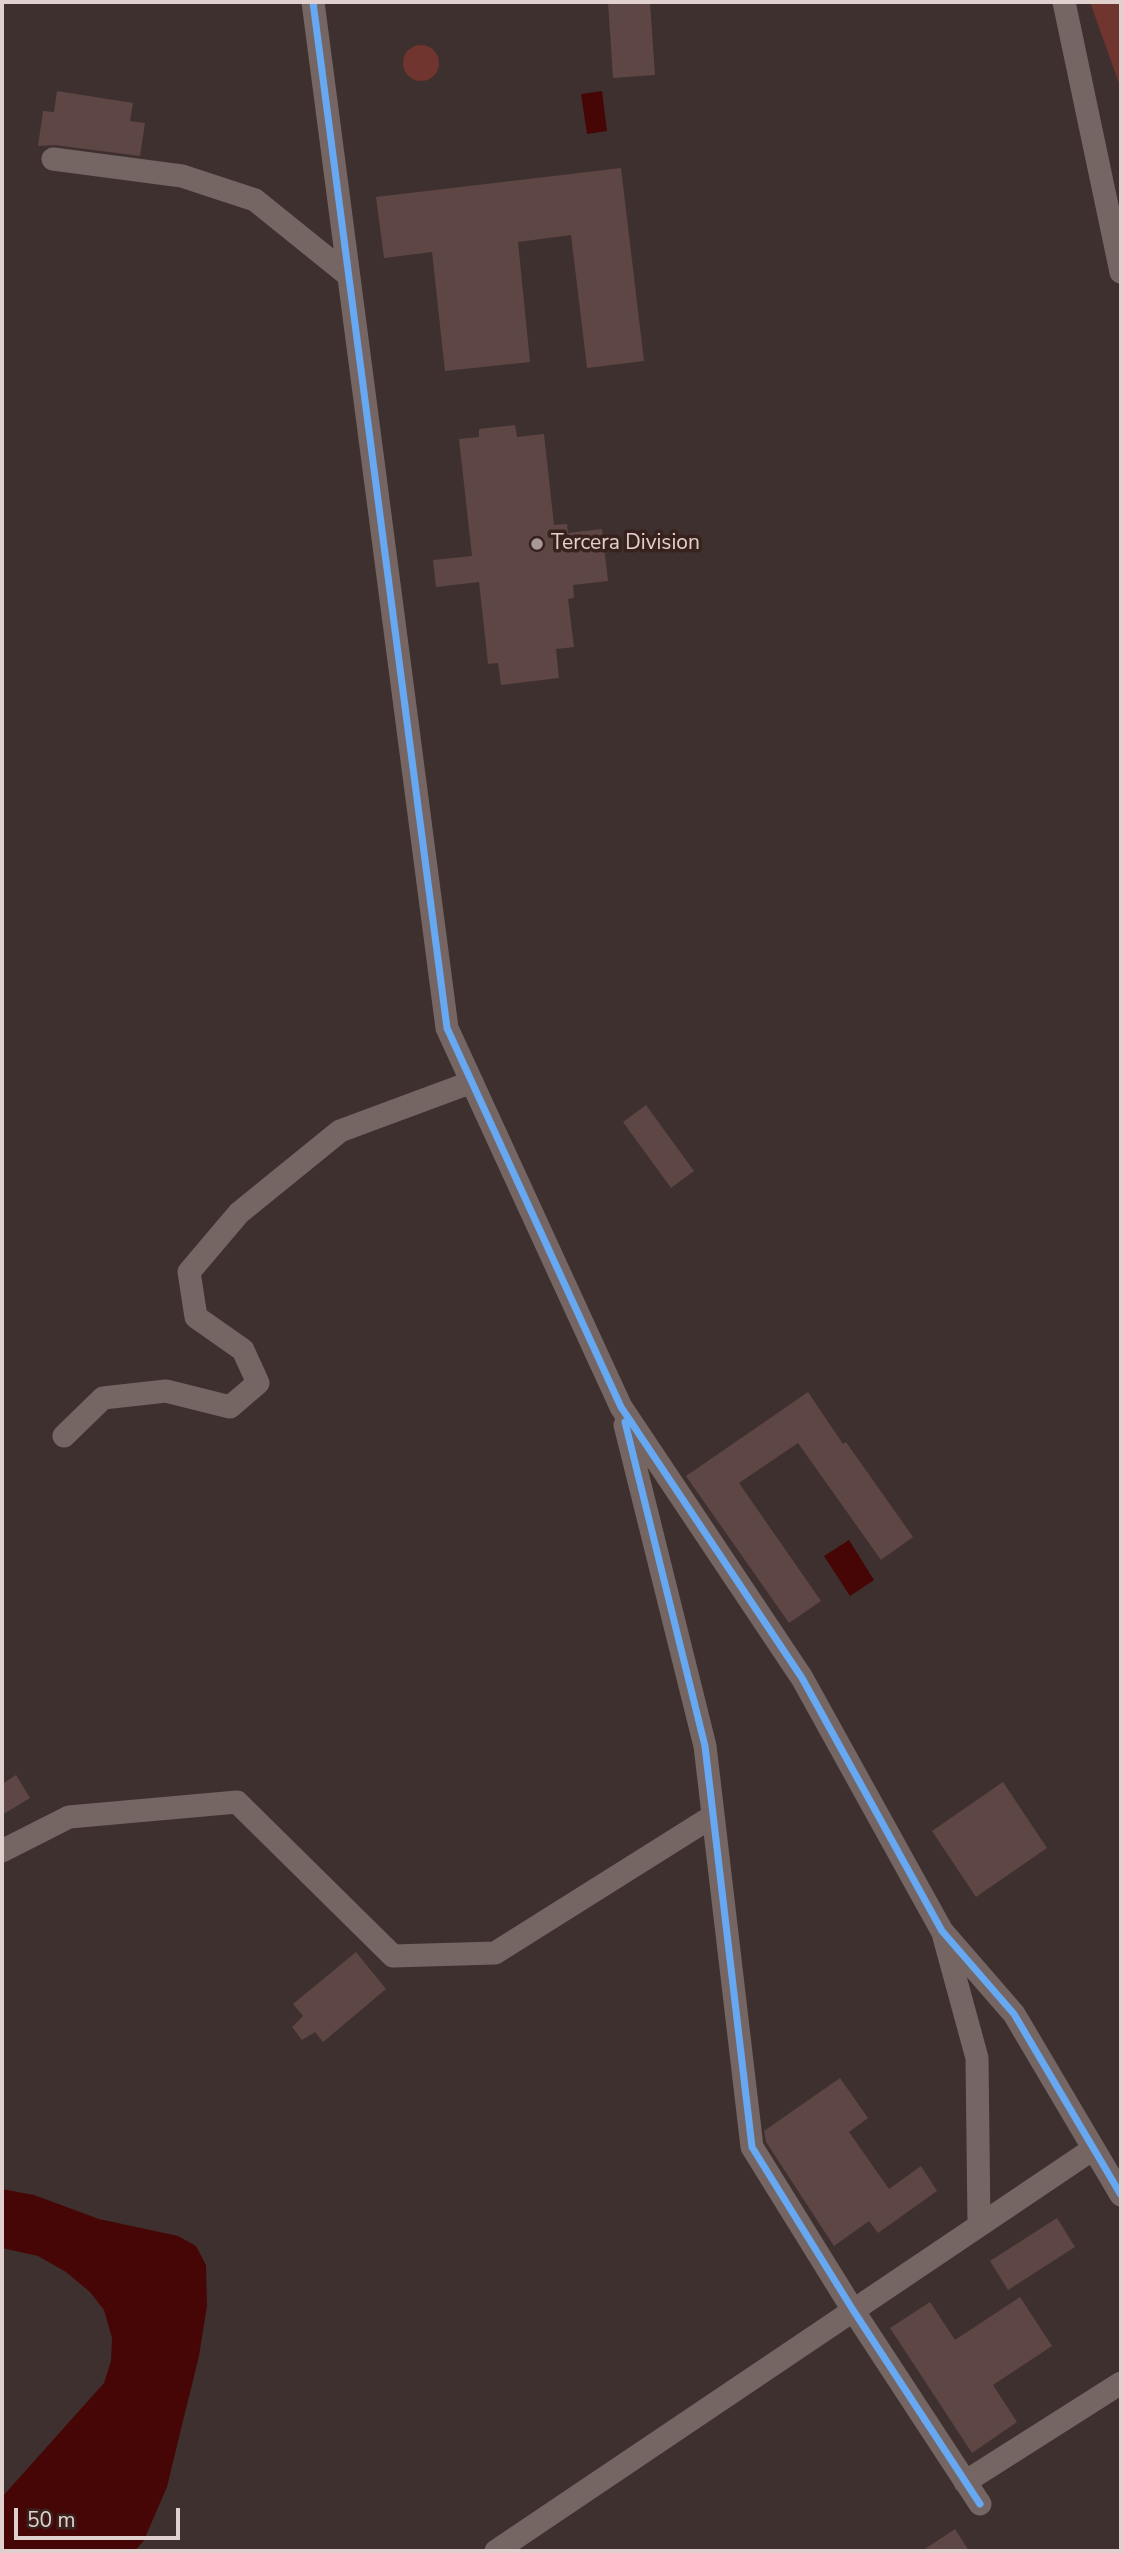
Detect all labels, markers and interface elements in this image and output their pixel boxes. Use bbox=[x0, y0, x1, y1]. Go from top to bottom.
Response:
place label: Tercera Division bbox=[551, 531, 700, 557]
marker: Tercera Division bbox=[529, 536, 545, 552]
scale bar bbox=[18, 2494, 184, 2538]
text: 50 m bbox=[27, 2506, 76, 2534]

